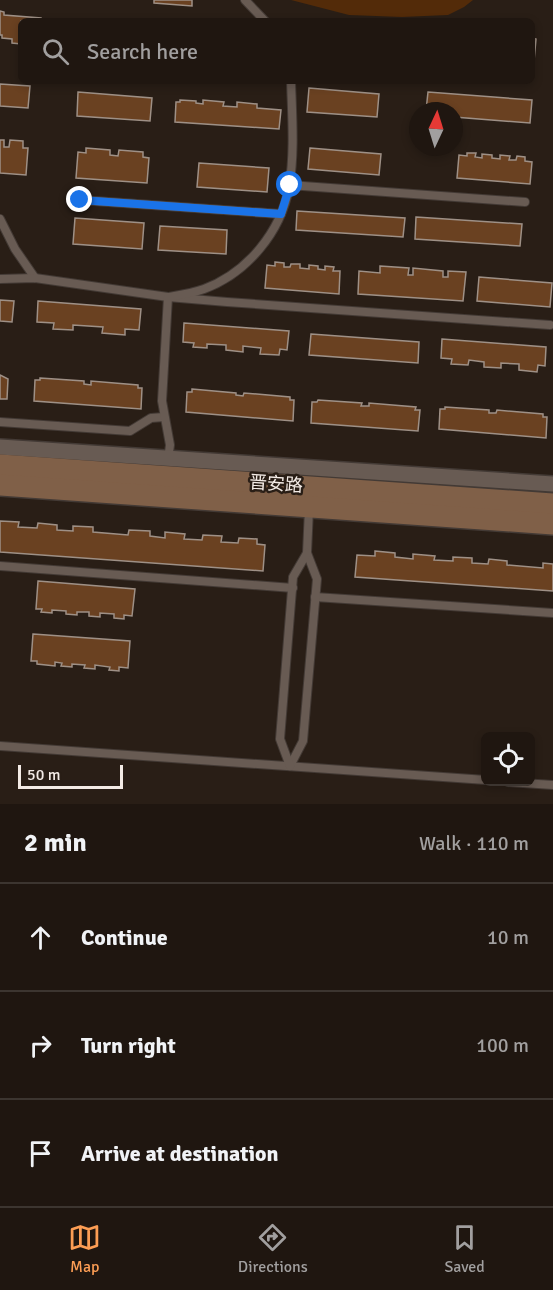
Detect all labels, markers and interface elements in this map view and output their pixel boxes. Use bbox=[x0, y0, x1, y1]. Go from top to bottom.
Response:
search box bbox=[18, 18, 535, 84]
icon: search bbox=[39, 35, 72, 68]
text: Search here bbox=[87, 38, 198, 65]
north arrow bbox=[409, 102, 463, 156]
route start bbox=[276, 171, 302, 197]
route end bbox=[66, 186, 92, 212]
street label: 晋安路 bbox=[248, 471, 304, 497]
map controls bbox=[481, 732, 535, 786]
button: locate bbox=[481, 732, 535, 786]
scale bar bbox=[18, 762, 123, 790]
text: 50 m bbox=[27, 765, 61, 785]
text: 2 min bbox=[24, 827, 87, 859]
text: Walk · 110 m bbox=[419, 831, 529, 856]
icon: ahead bbox=[24, 921, 57, 954]
text: Continue bbox=[81, 924, 168, 951]
text: 10 m bbox=[487, 925, 529, 950]
icon: right bbox=[24, 1029, 57, 1062]
text: Turn right bbox=[81, 1032, 176, 1059]
text: 100 m bbox=[476, 1033, 529, 1058]
icon: arrive bbox=[24, 1137, 57, 1170]
text: Arrive at destination bbox=[81, 1140, 278, 1167]
tab: Map bbox=[68, 1221, 101, 1277]
tab: Directions bbox=[238, 1221, 308, 1277]
tab: Saved bbox=[444, 1221, 485, 1277]

